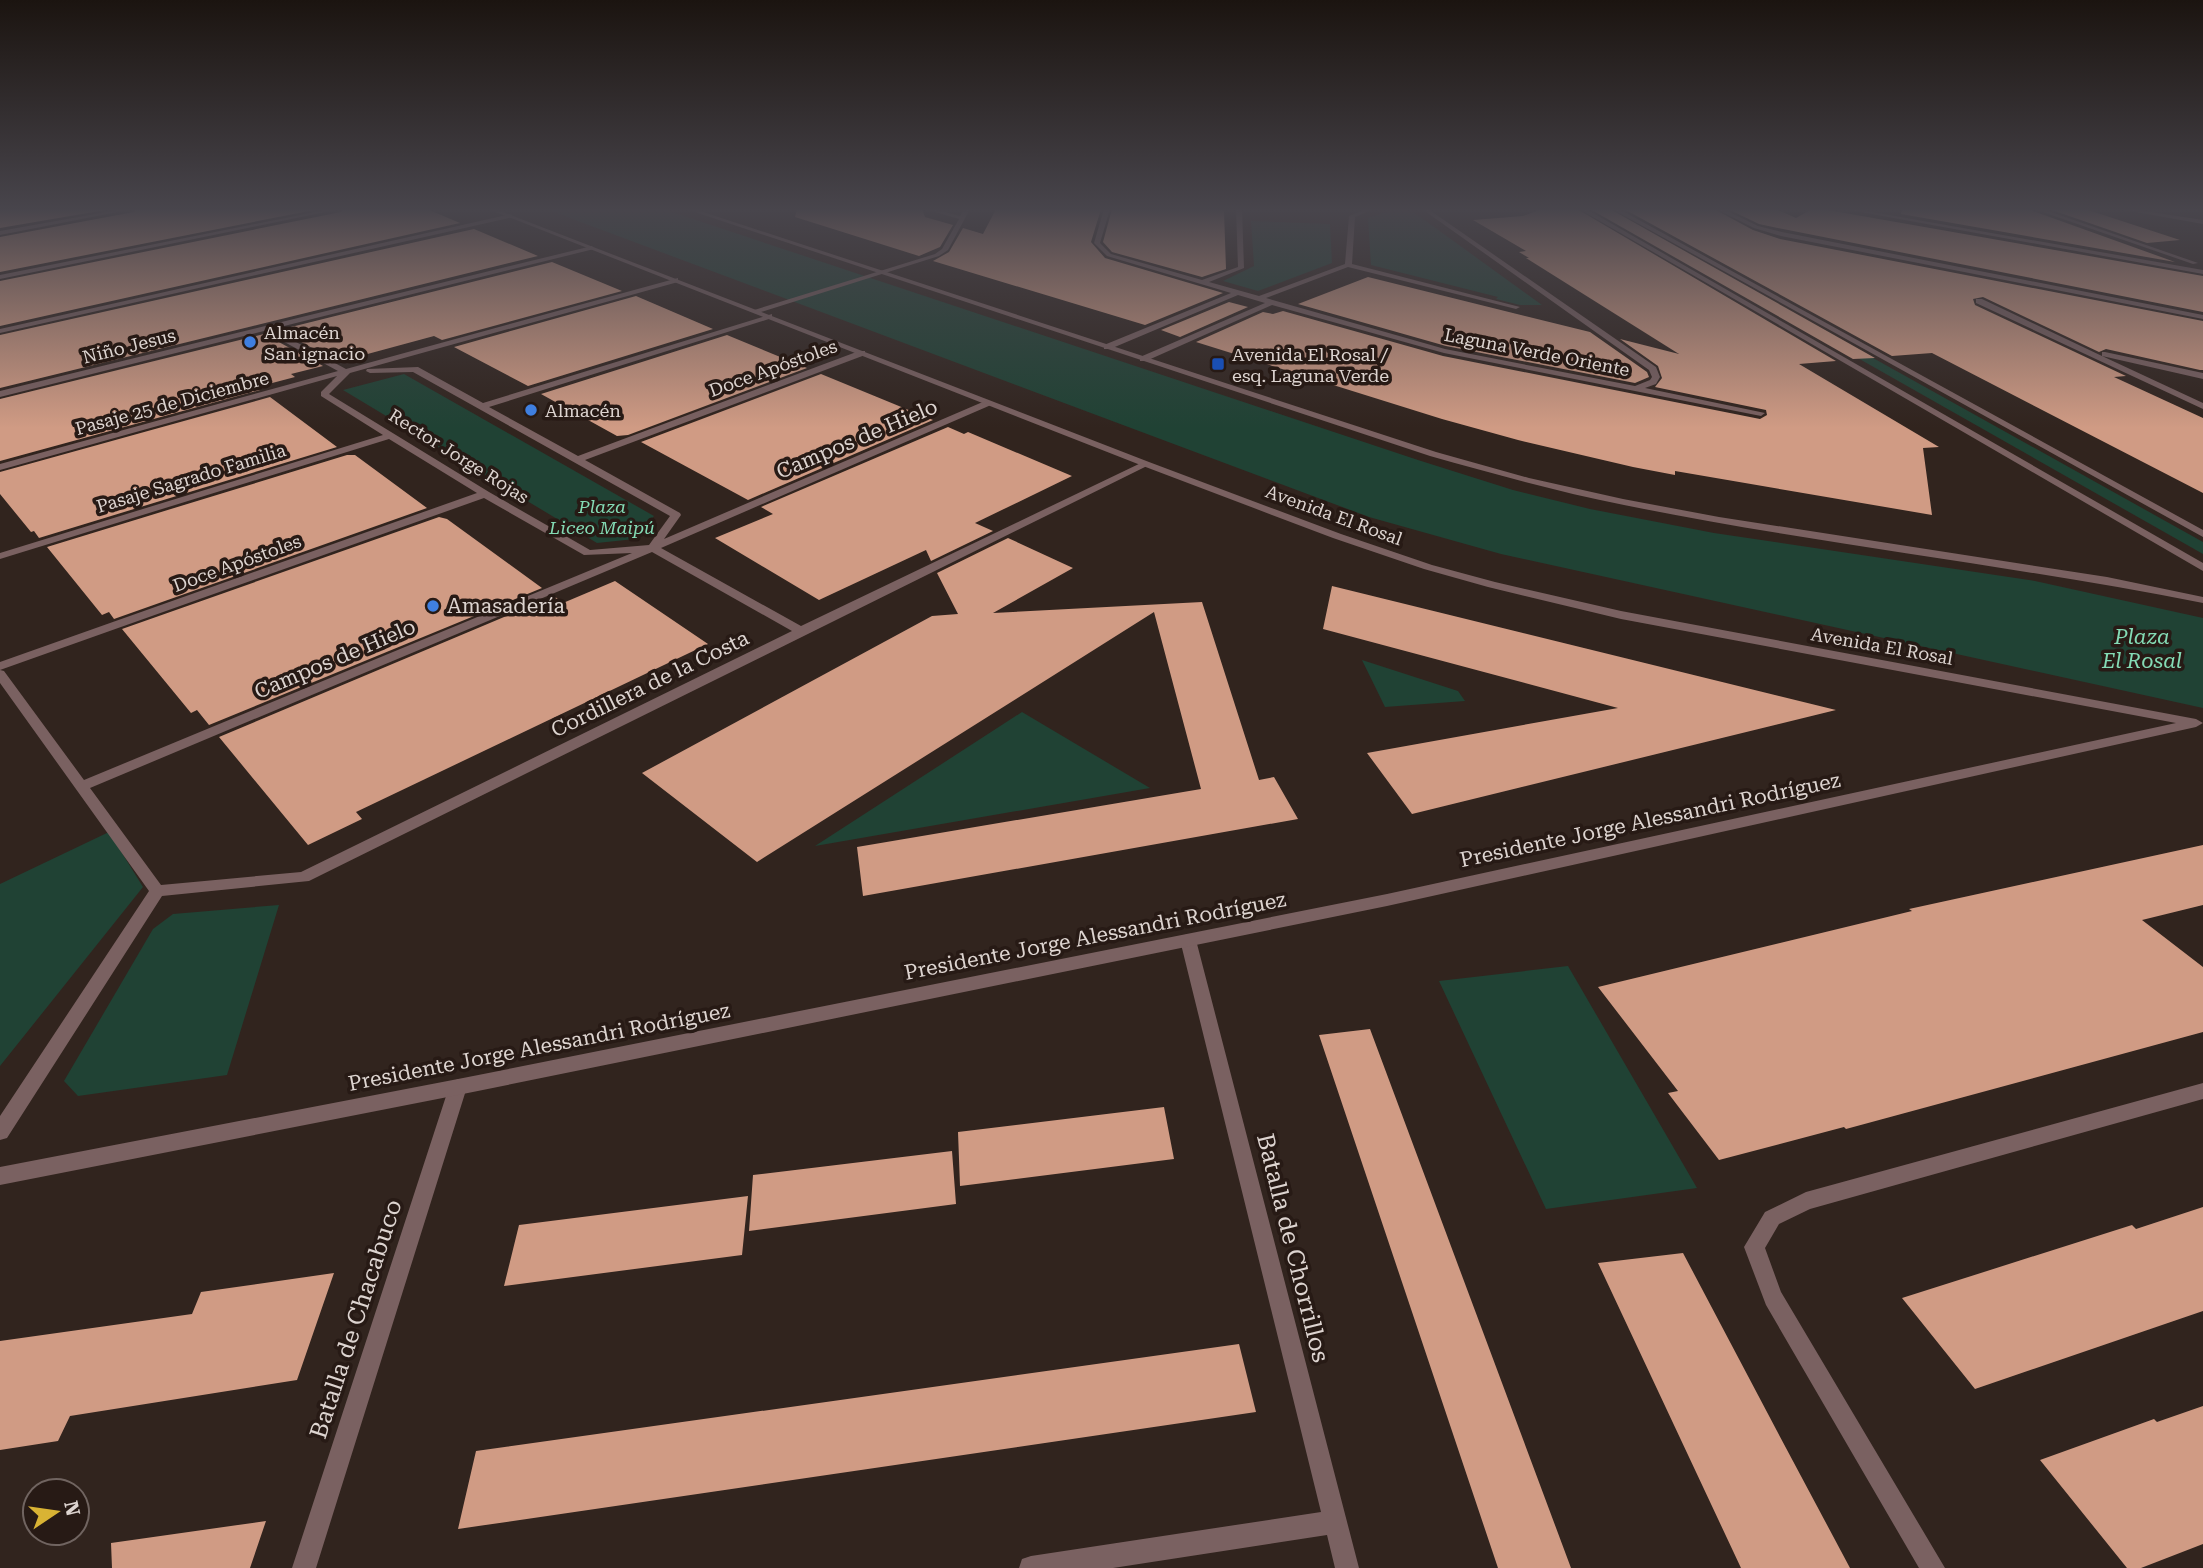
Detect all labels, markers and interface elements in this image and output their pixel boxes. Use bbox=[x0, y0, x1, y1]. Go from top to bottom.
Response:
place label: Almacén San ignacio bbox=[264, 322, 365, 364]
street label: Niño Jesus bbox=[80, 324, 178, 368]
street label: Laguna Verde Oriente bbox=[1442, 324, 1632, 380]
marker: Almacén San ignacio bbox=[242, 334, 258, 350]
street label: Doce Apóstoles bbox=[706, 335, 840, 401]
place label: Avenida El Rosal / esq. Laguna Verde bbox=[1232, 344, 1389, 386]
marker: Avenida El Rosal / esq. Laguna Verde bbox=[1210, 356, 1226, 372]
street label: Pasaje 25 de Diciembre bbox=[73, 367, 271, 439]
street label: Campos de Hielo bbox=[773, 394, 941, 484]
place label: Almacén bbox=[545, 400, 621, 421]
marker: Almacén bbox=[523, 402, 539, 418]
street label: Rector Jorge Rojas bbox=[385, 404, 533, 508]
street label: Pasaje Sagrado Familia bbox=[94, 439, 288, 517]
street label: Avenida El Rosal bbox=[1263, 481, 1406, 550]
park label: Plaza Liceo Maipú bbox=[548, 496, 655, 538]
street label: Doce Apóstoles bbox=[170, 530, 304, 596]
place label: Amasadería bbox=[447, 594, 566, 618]
marker: Amasadería bbox=[425, 598, 441, 614]
street label: Campos de Hielo bbox=[251, 614, 419, 704]
street label: Avenida El Rosal bbox=[1809, 623, 1955, 669]
street label: Cordillera de la Costa bbox=[547, 625, 753, 742]
park label: Plaza El Rosal bbox=[2101, 625, 2182, 673]
street label: Presidente Jorge Alessandri Rodríguez bbox=[1458, 768, 1843, 872]
street label: Presidente Jorge Alessandri Rodríguez bbox=[902, 887, 1288, 985]
street label: Presidente Jorge Alessandri Rodríguez bbox=[346, 998, 732, 1096]
street label: Batalla de Chorrillos bbox=[1251, 1131, 1335, 1365]
street label: Batalla de Chacabuco bbox=[304, 1196, 408, 1442]
north arrow bbox=[21, 1477, 91, 1547]
text: N bbox=[59, 1499, 85, 1518]

